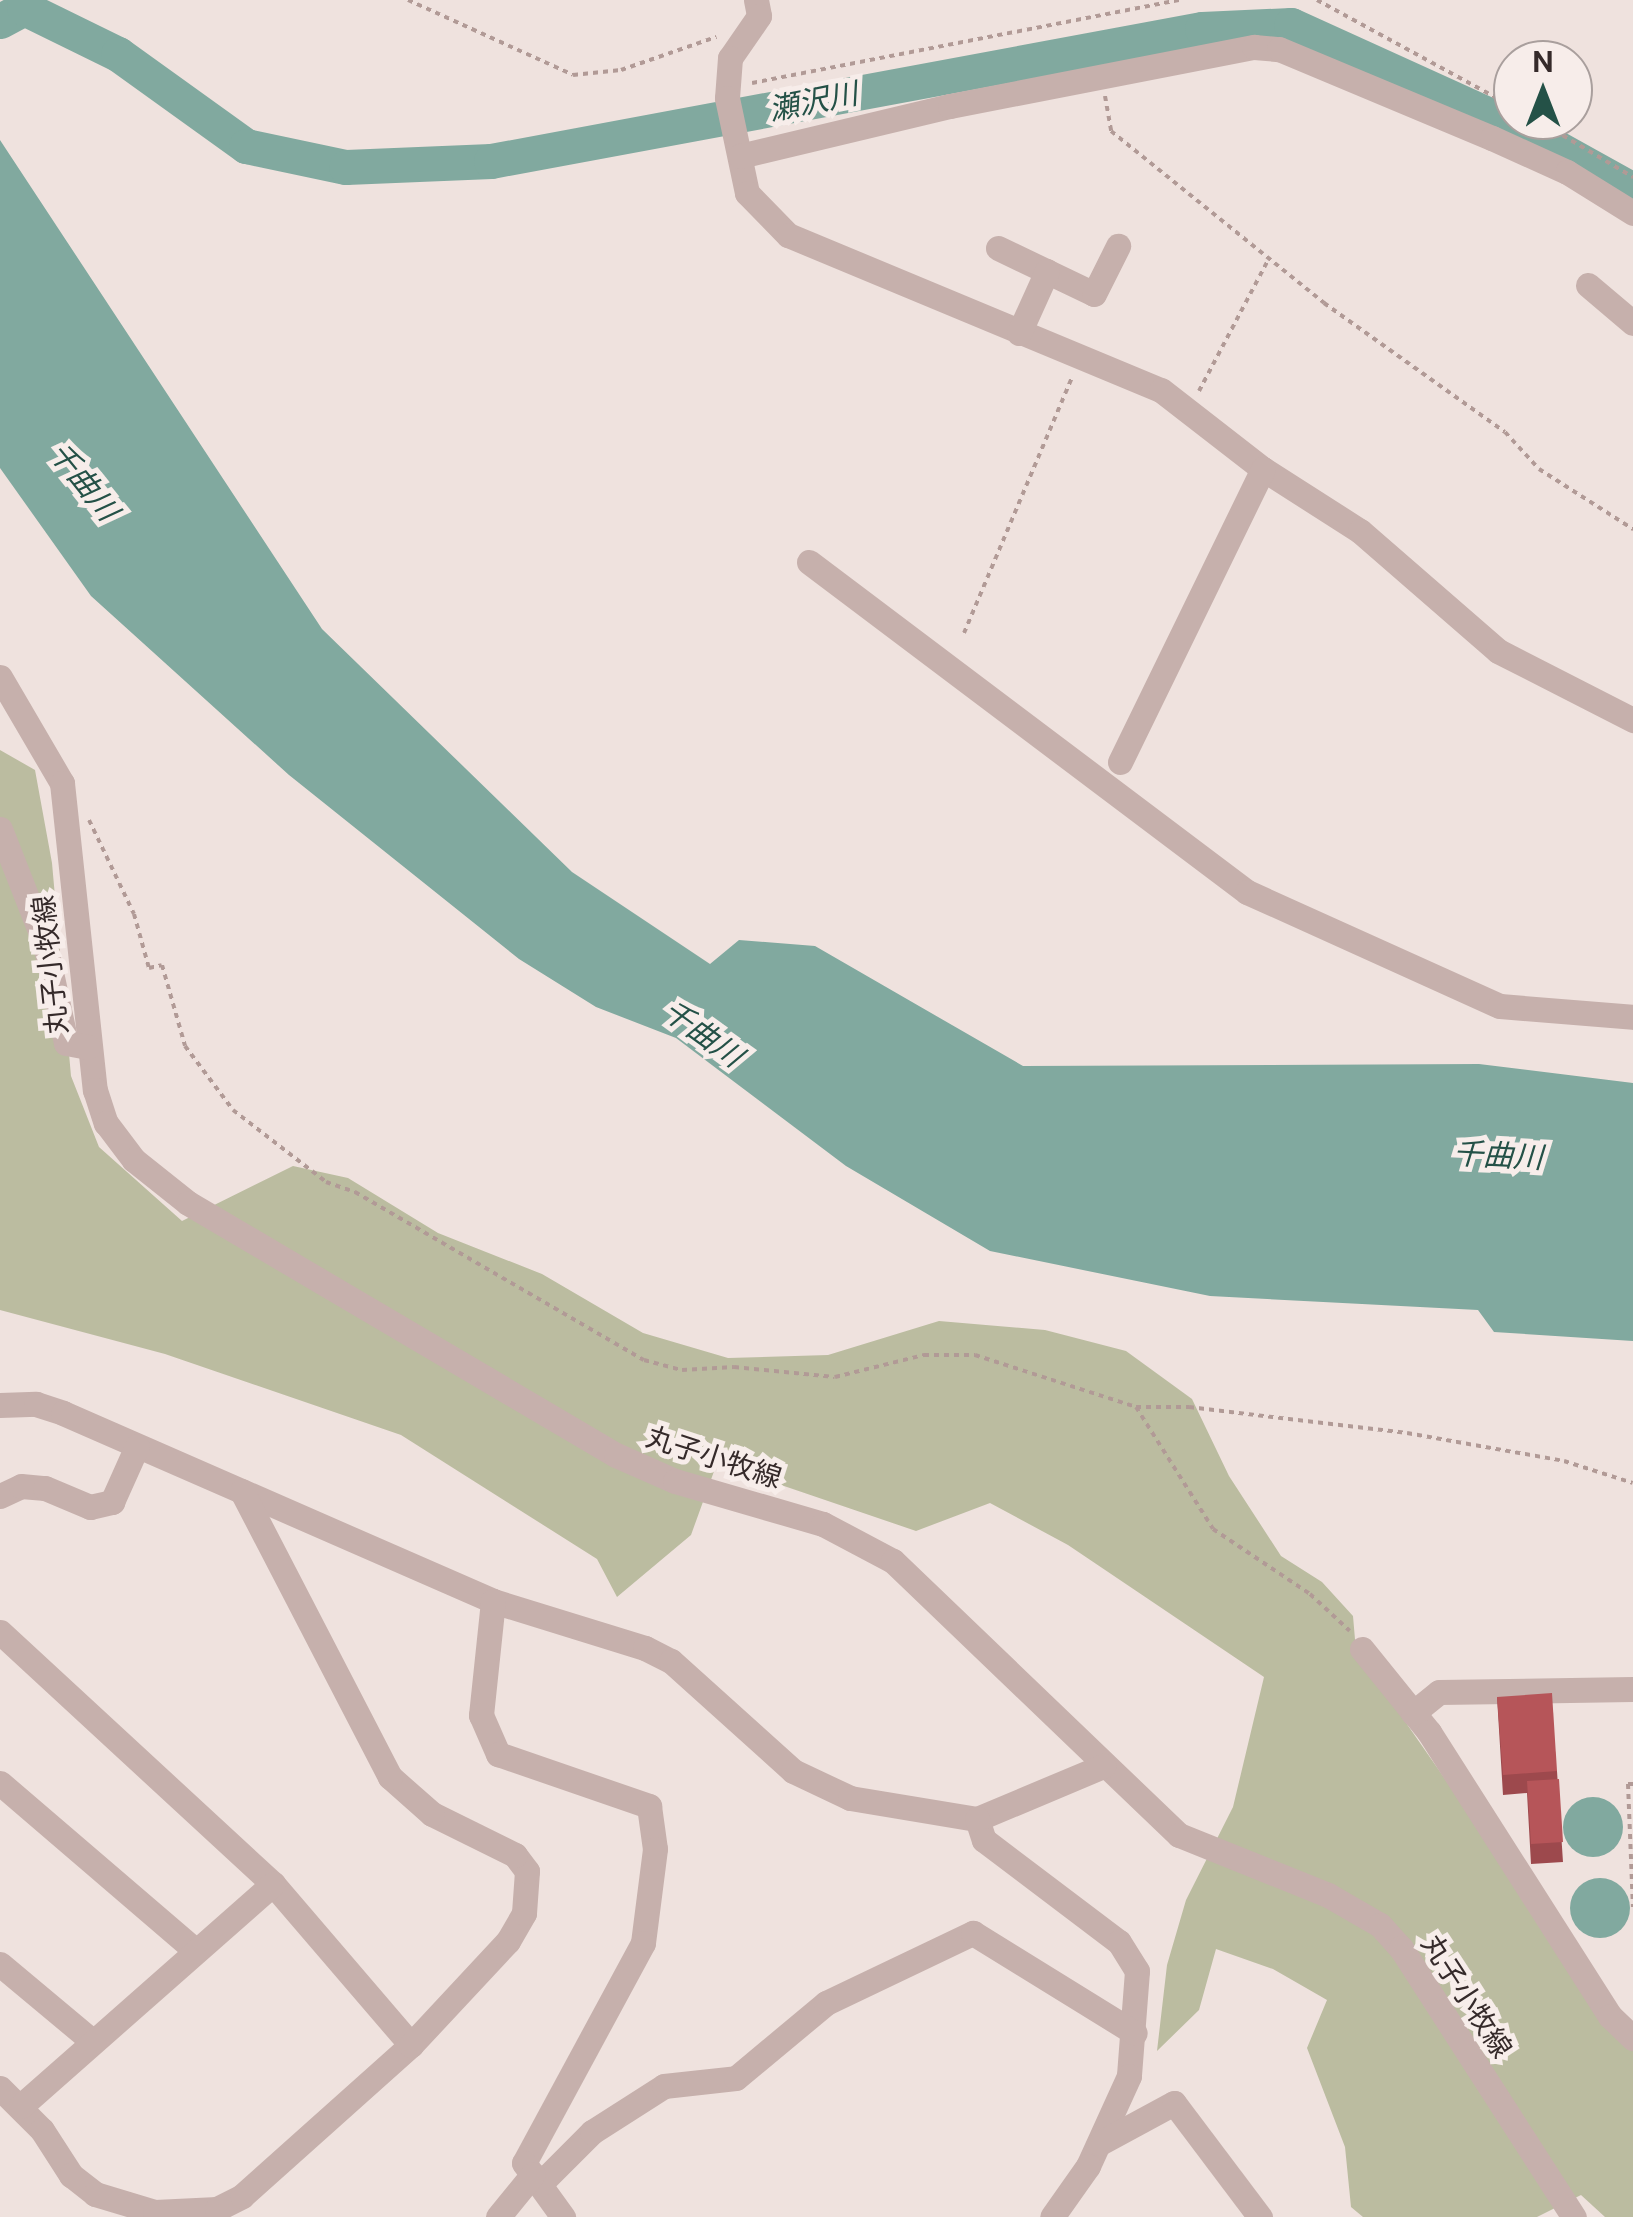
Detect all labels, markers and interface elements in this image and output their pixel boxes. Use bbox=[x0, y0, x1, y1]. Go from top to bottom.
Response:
north arrow bbox=[1493, 40, 1593, 140]
text: N bbox=[1532, 45, 1554, 78]
water label: 瀬沢川 bbox=[765, 75, 861, 127]
water label: 千曲川 bbox=[42, 435, 126, 527]
street label: 丸子小牧線 bbox=[26, 894, 74, 1036]
water label: 千曲川 bbox=[656, 992, 750, 1074]
water label: 千曲川 bbox=[1452, 1135, 1544, 1175]
street label: 丸子小牧線 bbox=[642, 1419, 786, 1495]
street label: 丸子小牧線 bbox=[1415, 1928, 1519, 2064]

